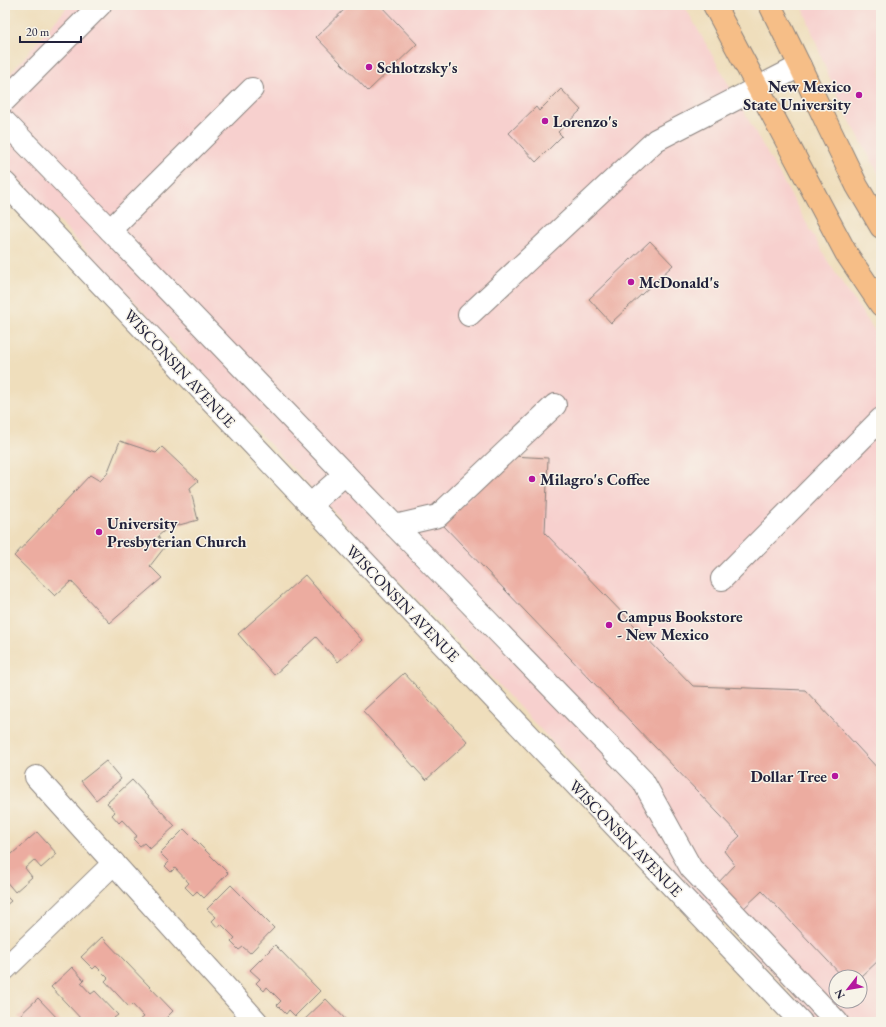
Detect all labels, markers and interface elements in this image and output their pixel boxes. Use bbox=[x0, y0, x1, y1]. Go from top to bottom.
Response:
scale bar bbox=[20, 18, 81, 44]
text: 20 m bbox=[26, 24, 50, 40]
place label: Schlotzsky's bbox=[377, 57, 458, 78]
marker: Schlotzsky's bbox=[364, 62, 374, 72]
place label: New Mexico State University bbox=[743, 76, 851, 115]
marker: New Mexico State University bbox=[854, 90, 864, 100]
place label: Lorenzo's bbox=[553, 111, 618, 132]
marker: Lorenzo's bbox=[540, 116, 550, 126]
place label: McDonald's bbox=[639, 272, 719, 293]
marker: McDonald's bbox=[626, 277, 636, 287]
street label: WISCONSIN AVENUE bbox=[119, 305, 240, 432]
place label: Milagro's Coffee bbox=[540, 469, 650, 490]
marker: Milagro's Coffee bbox=[527, 474, 537, 484]
place label: University Presbyterian Church bbox=[107, 513, 247, 552]
marker: University Presbyterian Church bbox=[94, 527, 104, 537]
street label: WISCONSIN AVENUE bbox=[341, 540, 464, 666]
place label: Campus Bookstore - New Mexico bbox=[617, 606, 743, 645]
marker: Campus Bookstore - New Mexico bbox=[604, 620, 614, 630]
place label: Dollar Tree bbox=[750, 766, 827, 787]
marker: Dollar Tree bbox=[830, 771, 840, 781]
street label: WISCONSIN AVENUE bbox=[564, 775, 687, 901]
north arrow bbox=[828, 969, 868, 1009]
text: N bbox=[831, 987, 848, 1002]

